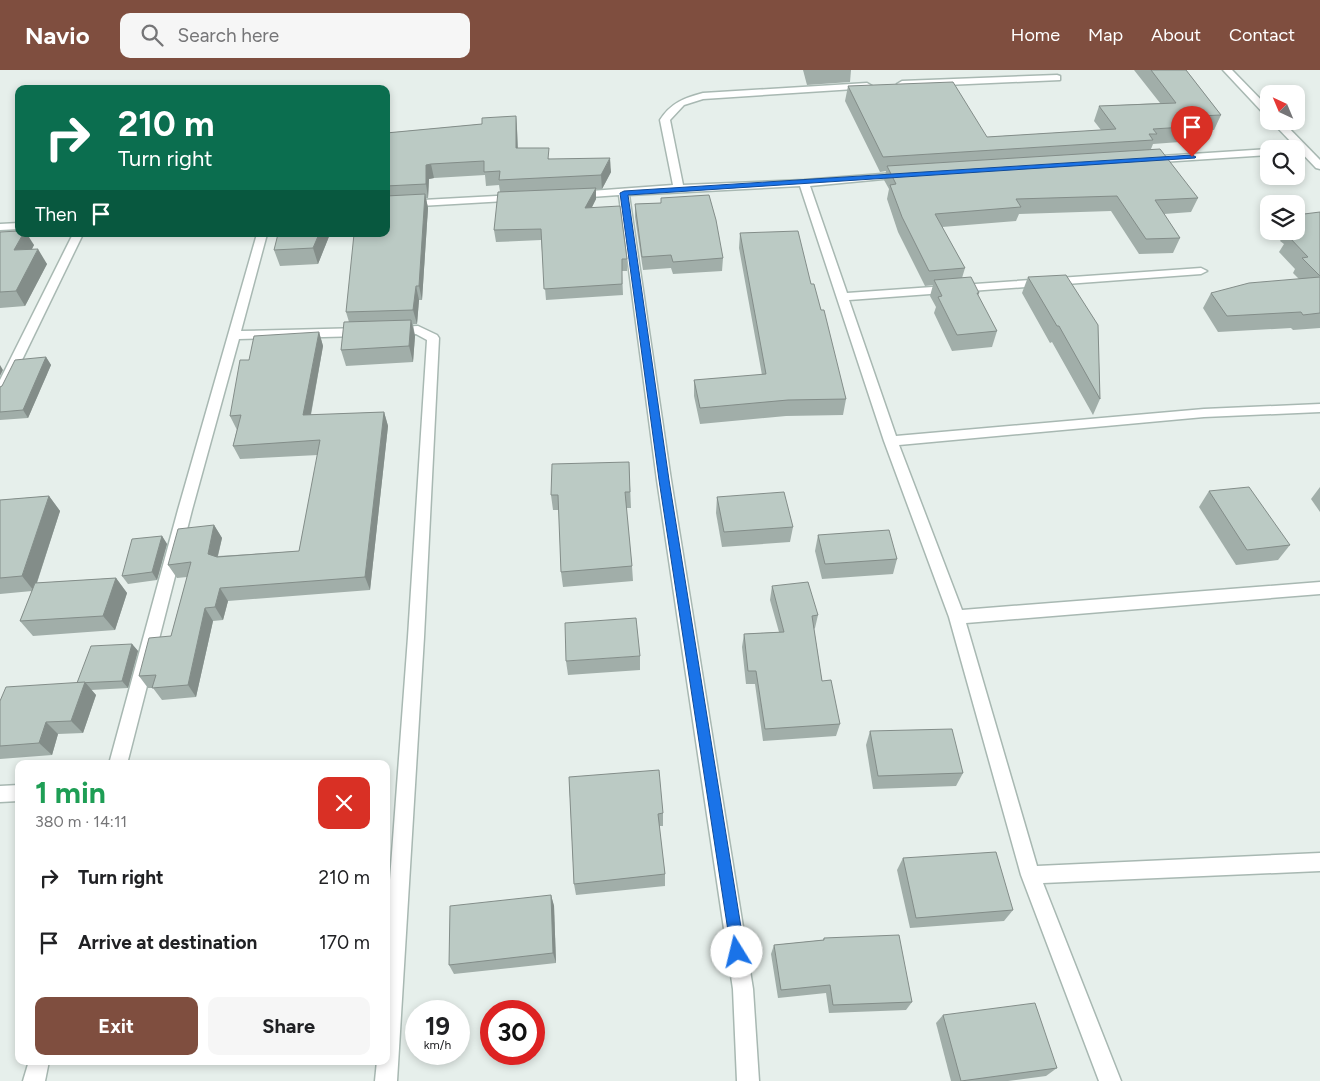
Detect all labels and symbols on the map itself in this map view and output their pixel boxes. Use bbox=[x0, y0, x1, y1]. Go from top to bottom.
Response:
north arrow bbox=[1260, 85, 1305, 130]
pin bbox=[1171, 106, 1213, 157]
position arrow bbox=[710, 925, 762, 977]
speed limit sign: 30 bbox=[480, 1000, 545, 1065]

